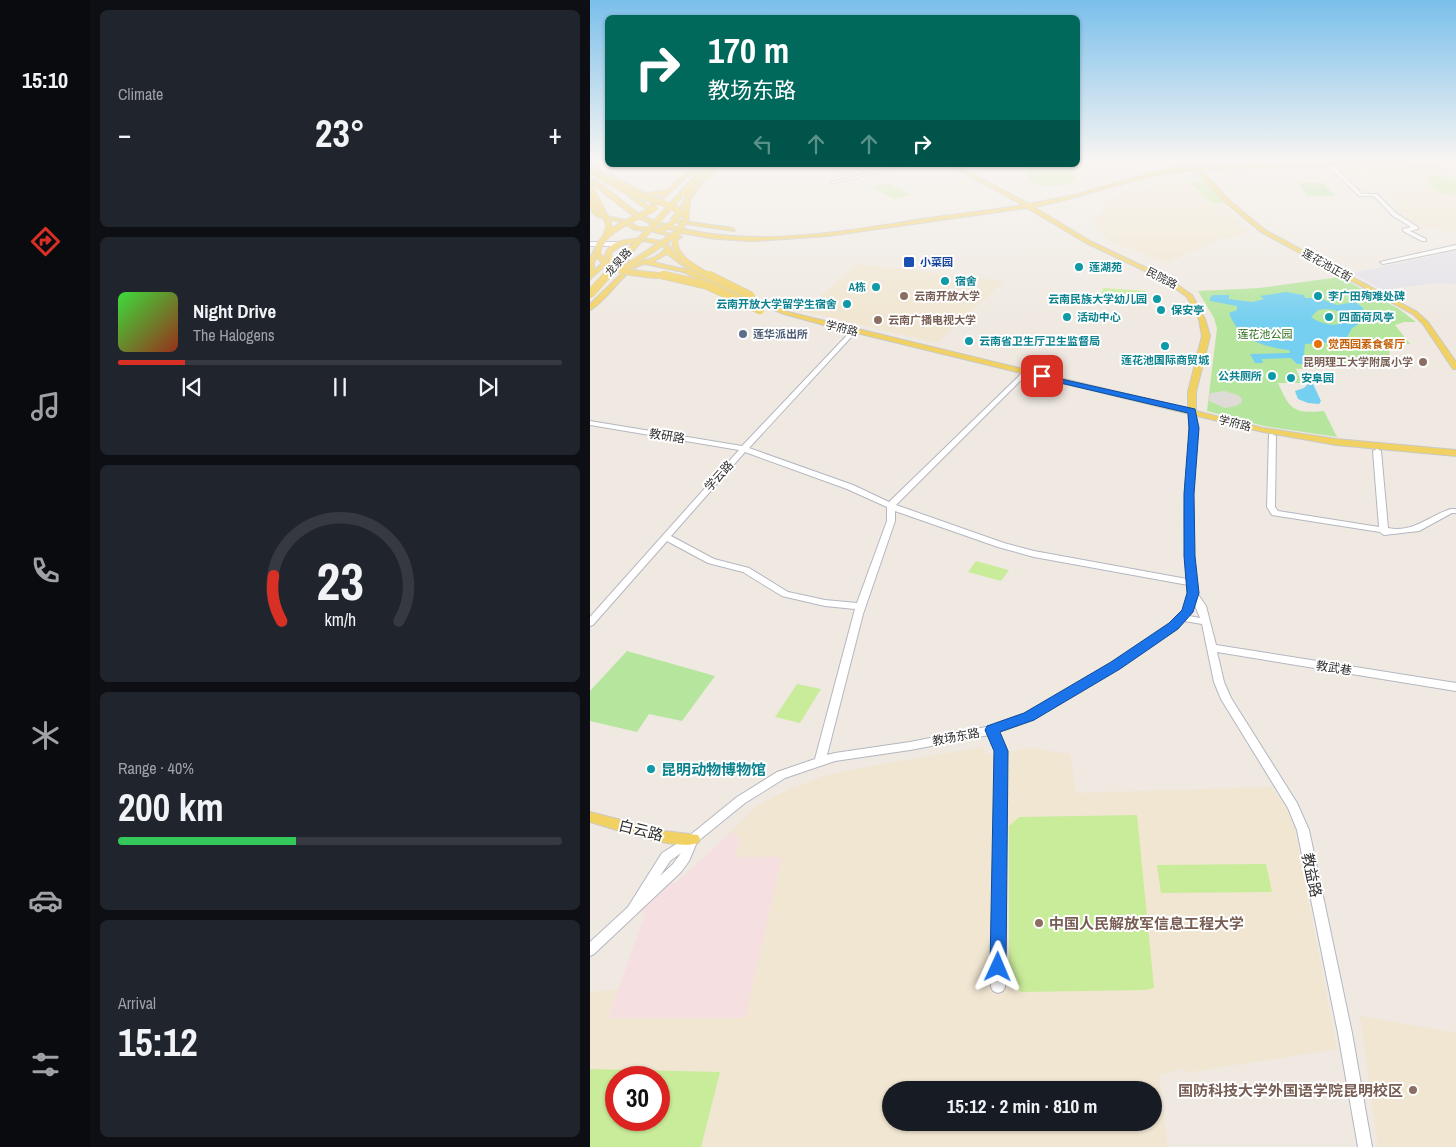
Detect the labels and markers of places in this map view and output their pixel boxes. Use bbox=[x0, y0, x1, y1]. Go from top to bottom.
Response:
marker: 小菜园 bbox=[902, 255, 916, 269]
place label: 小菜园 bbox=[920, 255, 953, 269]
place label: 莲湖苑 bbox=[1089, 260, 1122, 274]
marker: 莲湖苑 bbox=[1073, 261, 1085, 273]
place label: 宿舍 bbox=[955, 274, 977, 288]
marker: 宿舍 bbox=[939, 275, 951, 287]
place label: A栋 bbox=[848, 280, 866, 294]
marker: A栋 bbox=[870, 281, 882, 293]
place label: 云南开放大学 bbox=[914, 289, 980, 303]
place label: 李广田殉难处碑 bbox=[1328, 289, 1405, 303]
marker: 云南开放大学 bbox=[898, 290, 910, 302]
marker: 李广田殉难处碑 bbox=[1312, 290, 1324, 302]
place label: 云南民族大学幼儿园 bbox=[1048, 292, 1147, 306]
marker: 云南民族大学幼儿园 bbox=[1151, 293, 1163, 305]
place label: 云南开放大学留学生宿舍 bbox=[716, 297, 837, 311]
marker: 云南开放大学留学生宿舍 bbox=[841, 298, 853, 310]
place label: 保安亭 bbox=[1171, 303, 1204, 317]
marker: 保安亭 bbox=[1155, 304, 1167, 316]
place label: 活动中心 bbox=[1077, 310, 1121, 324]
place label: 四面荷风亭 bbox=[1339, 310, 1394, 324]
marker: 活动中心 bbox=[1061, 311, 1073, 323]
marker: 四面荷风亭 bbox=[1323, 311, 1335, 323]
place label: 云南广播电视大学 bbox=[888, 313, 976, 327]
marker: 云南广播电视大学 bbox=[872, 314, 884, 326]
place label: 莲华派出所 bbox=[753, 327, 808, 341]
marker: 莲华派出所 bbox=[737, 328, 749, 340]
place label: 云南省卫生厅卫生监督局 bbox=[979, 334, 1100, 348]
marker: 云南省卫生厅卫生监督局 bbox=[963, 335, 975, 347]
place label: 觉西园素食餐厅 bbox=[1328, 337, 1405, 351]
marker: 觉西园素食餐厅 bbox=[1312, 338, 1324, 350]
marker: 莲花池国际商贸城 bbox=[1159, 340, 1171, 352]
place label: 莲花池国际商贸城 bbox=[1121, 353, 1210, 367]
pin bbox=[1021, 355, 1063, 397]
place label: 昆明理工大学附属小学 bbox=[1303, 355, 1413, 369]
marker: 昆明理工大学附属小学 bbox=[1417, 356, 1429, 368]
place label: 公共厕所 bbox=[1218, 369, 1262, 383]
marker: 公共厕所 bbox=[1266, 370, 1278, 382]
place label: 安阜园 bbox=[1301, 371, 1334, 385]
marker: 安阜园 bbox=[1285, 372, 1297, 384]
place label: 昆明动物博物馆 bbox=[661, 759, 766, 780]
marker: 昆明动物博物馆 bbox=[645, 763, 657, 775]
place label: 中国人民解放军信息工程大学 bbox=[1049, 913, 1244, 934]
marker: 中国人民解放军信息工程大学 bbox=[1033, 917, 1045, 929]
place label: 国防科技大学外国语学院昆明校区 bbox=[1178, 1080, 1403, 1101]
marker: 国防科技大学外国语学院昆明校区 bbox=[1407, 1084, 1419, 1096]

